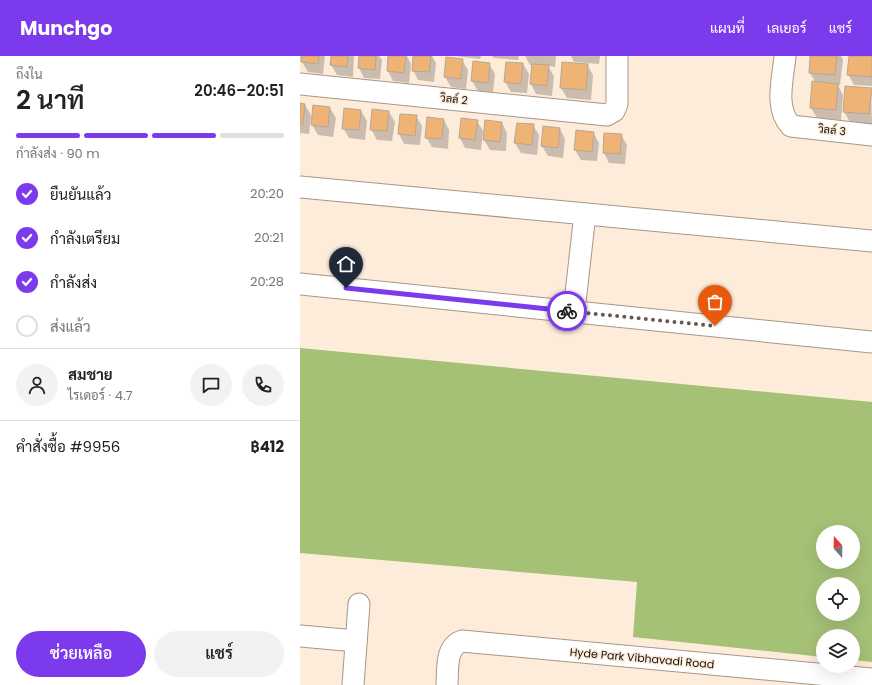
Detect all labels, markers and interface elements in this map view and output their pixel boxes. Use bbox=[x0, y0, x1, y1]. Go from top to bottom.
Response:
text: Munchgo bbox=[20, 15, 112, 42]
text: แผนที่ bbox=[710, 18, 745, 38]
text: เลเยอร์ bbox=[767, 18, 807, 38]
text: แชร์ bbox=[829, 18, 852, 38]
text: ถึงใน bbox=[16, 65, 43, 84]
text: 20:46–20:51 bbox=[194, 80, 284, 101]
text: 2 นาที bbox=[16, 82, 84, 118]
street label: วิลล์ 2 bbox=[439, 90, 469, 108]
street label: วิลล์ 3 bbox=[817, 121, 847, 139]
text: กำลังส่ง · 90 m bbox=[16, 144, 100, 163]
icon: check bbox=[16, 183, 38, 205]
text: ยืนยันแล้ว bbox=[50, 184, 111, 205]
text: 20:20 bbox=[250, 184, 284, 203]
icon: check bbox=[16, 227, 38, 249]
text: กำลังเตรียม bbox=[50, 228, 120, 249]
text: 20:21 bbox=[254, 228, 284, 247]
pin bbox=[329, 247, 363, 288]
icon: home bbox=[335, 253, 357, 275]
icon: check bbox=[16, 271, 38, 293]
text: กำลังส่ง bbox=[50, 272, 97, 293]
text: 20:28 bbox=[250, 272, 284, 291]
pin bbox=[698, 285, 732, 326]
courier bbox=[547, 291, 587, 331]
icon: bag bbox=[704, 291, 726, 313]
icon: bike bbox=[556, 300, 578, 322]
text: ส่งแล้ว bbox=[50, 316, 91, 337]
button: person bbox=[16, 364, 58, 406]
text: สมชาย bbox=[68, 364, 113, 385]
button: chat bbox=[190, 364, 232, 406]
button: phone bbox=[242, 364, 284, 406]
text: ไรเดอร์ · 4.7 bbox=[68, 386, 133, 405]
text: คำสั่งซื้อ #9956 bbox=[16, 436, 120, 457]
text: ฿412 bbox=[251, 436, 284, 457]
north arrow bbox=[816, 525, 860, 569]
map controls bbox=[816, 525, 860, 673]
button: locate bbox=[816, 577, 860, 621]
button: layers bbox=[816, 629, 860, 673]
button: ช่วยเหลือ bbox=[16, 631, 146, 677]
button: แชร์ bbox=[154, 631, 284, 677]
street label: Hyde Park Vibhavadi Road bbox=[569, 644, 715, 672]

